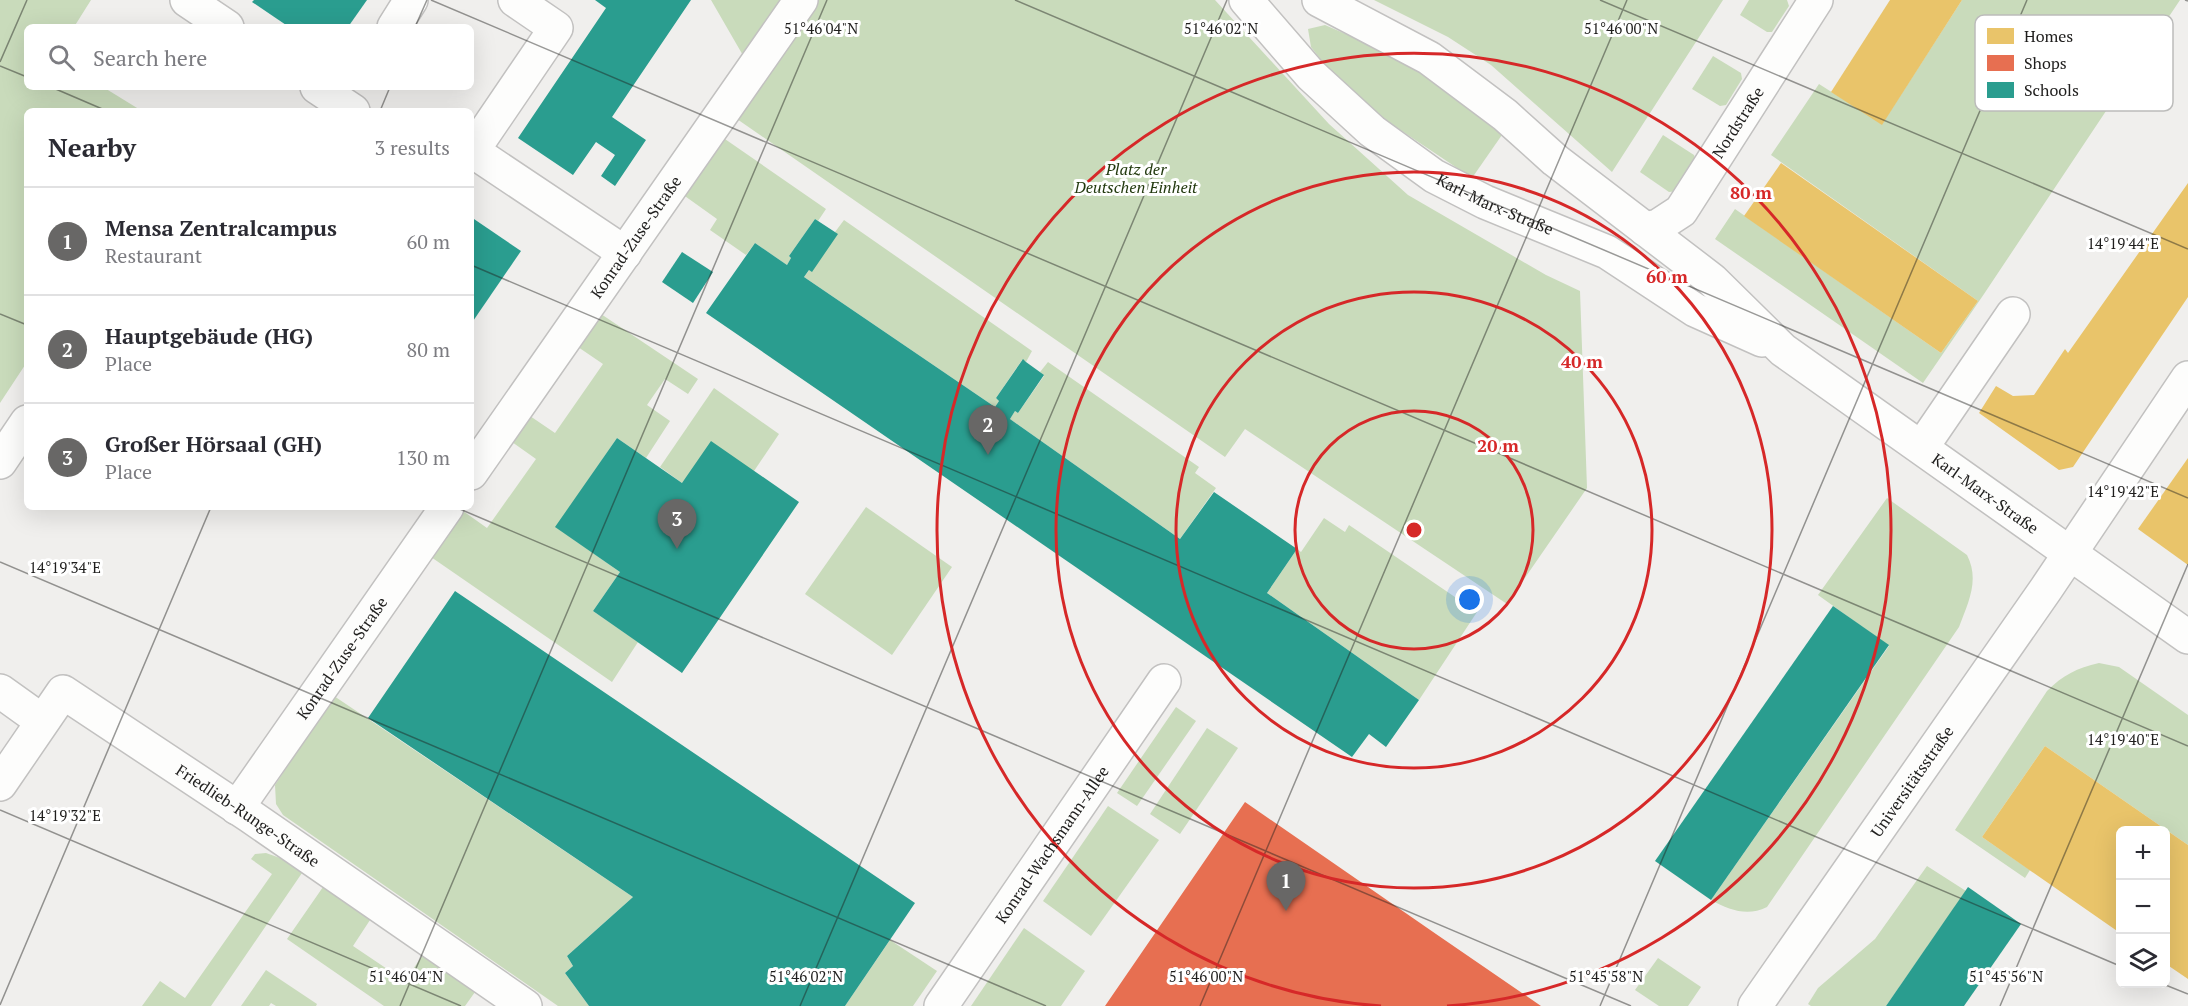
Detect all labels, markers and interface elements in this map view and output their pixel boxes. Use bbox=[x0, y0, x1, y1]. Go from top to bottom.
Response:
legend bbox=[1975, 15, 2173, 111]
text: 51°46'04"N bbox=[784, 18, 858, 38]
text: 51°46'02"N bbox=[1184, 18, 1258, 38]
text: 51°46'00"N bbox=[1584, 18, 1658, 38]
search box bbox=[24, 24, 474, 90]
text: Homes bbox=[2024, 25, 2073, 47]
icon: search bbox=[45, 41, 78, 74]
text: Search here bbox=[93, 43, 207, 72]
text: Shops bbox=[2024, 52, 2067, 74]
text: Schools bbox=[2024, 79, 2079, 101]
street label: Nordstraße bbox=[1707, 82, 1769, 162]
text: Nearby bbox=[48, 130, 136, 164]
text: 3 results bbox=[375, 134, 450, 161]
park label: Platz der Deutschen Einheit bbox=[1074, 158, 1198, 198]
street label: Karl-Marx-Straße bbox=[1433, 168, 1557, 240]
street label: Konrad-Zuse-Straße bbox=[585, 171, 686, 303]
text: 80 m bbox=[1730, 180, 1772, 204]
text: Mensa Zentralcampus bbox=[105, 213, 337, 242]
text: 1 bbox=[62, 228, 73, 255]
text: 60 m bbox=[407, 228, 450, 255]
text: 14°19'44"E bbox=[2087, 233, 2159, 253]
text: Restaurant bbox=[105, 242, 202, 269]
text: 60 m bbox=[1646, 264, 1688, 288]
text: Hauptgebäude (HG) bbox=[105, 321, 313, 350]
text: 2 bbox=[62, 336, 73, 363]
text: 80 m bbox=[407, 336, 450, 363]
text: 40 m bbox=[1561, 349, 1603, 373]
text: Place bbox=[105, 350, 152, 377]
pin: 2 bbox=[968, 406, 1008, 455]
text: Großer Hörsaal (GH) bbox=[105, 429, 322, 458]
text: 20 m bbox=[1477, 433, 1519, 457]
text: 3 bbox=[62, 444, 73, 471]
text: 130 m bbox=[396, 444, 450, 471]
street label: Karl-Marx-Straße bbox=[1928, 448, 2043, 539]
text: Place bbox=[105, 458, 152, 485]
text: 14°19'42"E bbox=[2087, 481, 2159, 501]
pin: 3 bbox=[658, 500, 696, 549]
centre of rings bbox=[1404, 520, 1424, 540]
text: 14°19'34"E bbox=[29, 557, 101, 577]
your location bbox=[1455, 585, 1484, 614]
street label: Konrad-Zuse-Straße bbox=[291, 592, 392, 724]
street label: Universitätsstraße bbox=[1865, 721, 1958, 841]
text: 14°19'40"E bbox=[2087, 729, 2159, 749]
street label: Friedlieb-Runge-Straße bbox=[172, 759, 324, 872]
street label: Konrad-Wachsmann-Allee bbox=[990, 761, 1114, 928]
text: 14°19'32"E bbox=[29, 805, 101, 825]
map controls bbox=[2116, 826, 2170, 988]
button: + bbox=[2116, 826, 2170, 880]
pin: 1 bbox=[1266, 862, 1306, 911]
button: − bbox=[2116, 880, 2170, 934]
button: layers bbox=[2116, 934, 2170, 988]
text: 51°46'04"N bbox=[369, 966, 443, 986]
text: 51°46'02"N bbox=[769, 966, 843, 986]
text: 51°46'00"N bbox=[1169, 966, 1243, 986]
text: 51°45'58"N bbox=[1569, 966, 1643, 986]
text: 51°45'56"N bbox=[1969, 966, 2043, 986]

